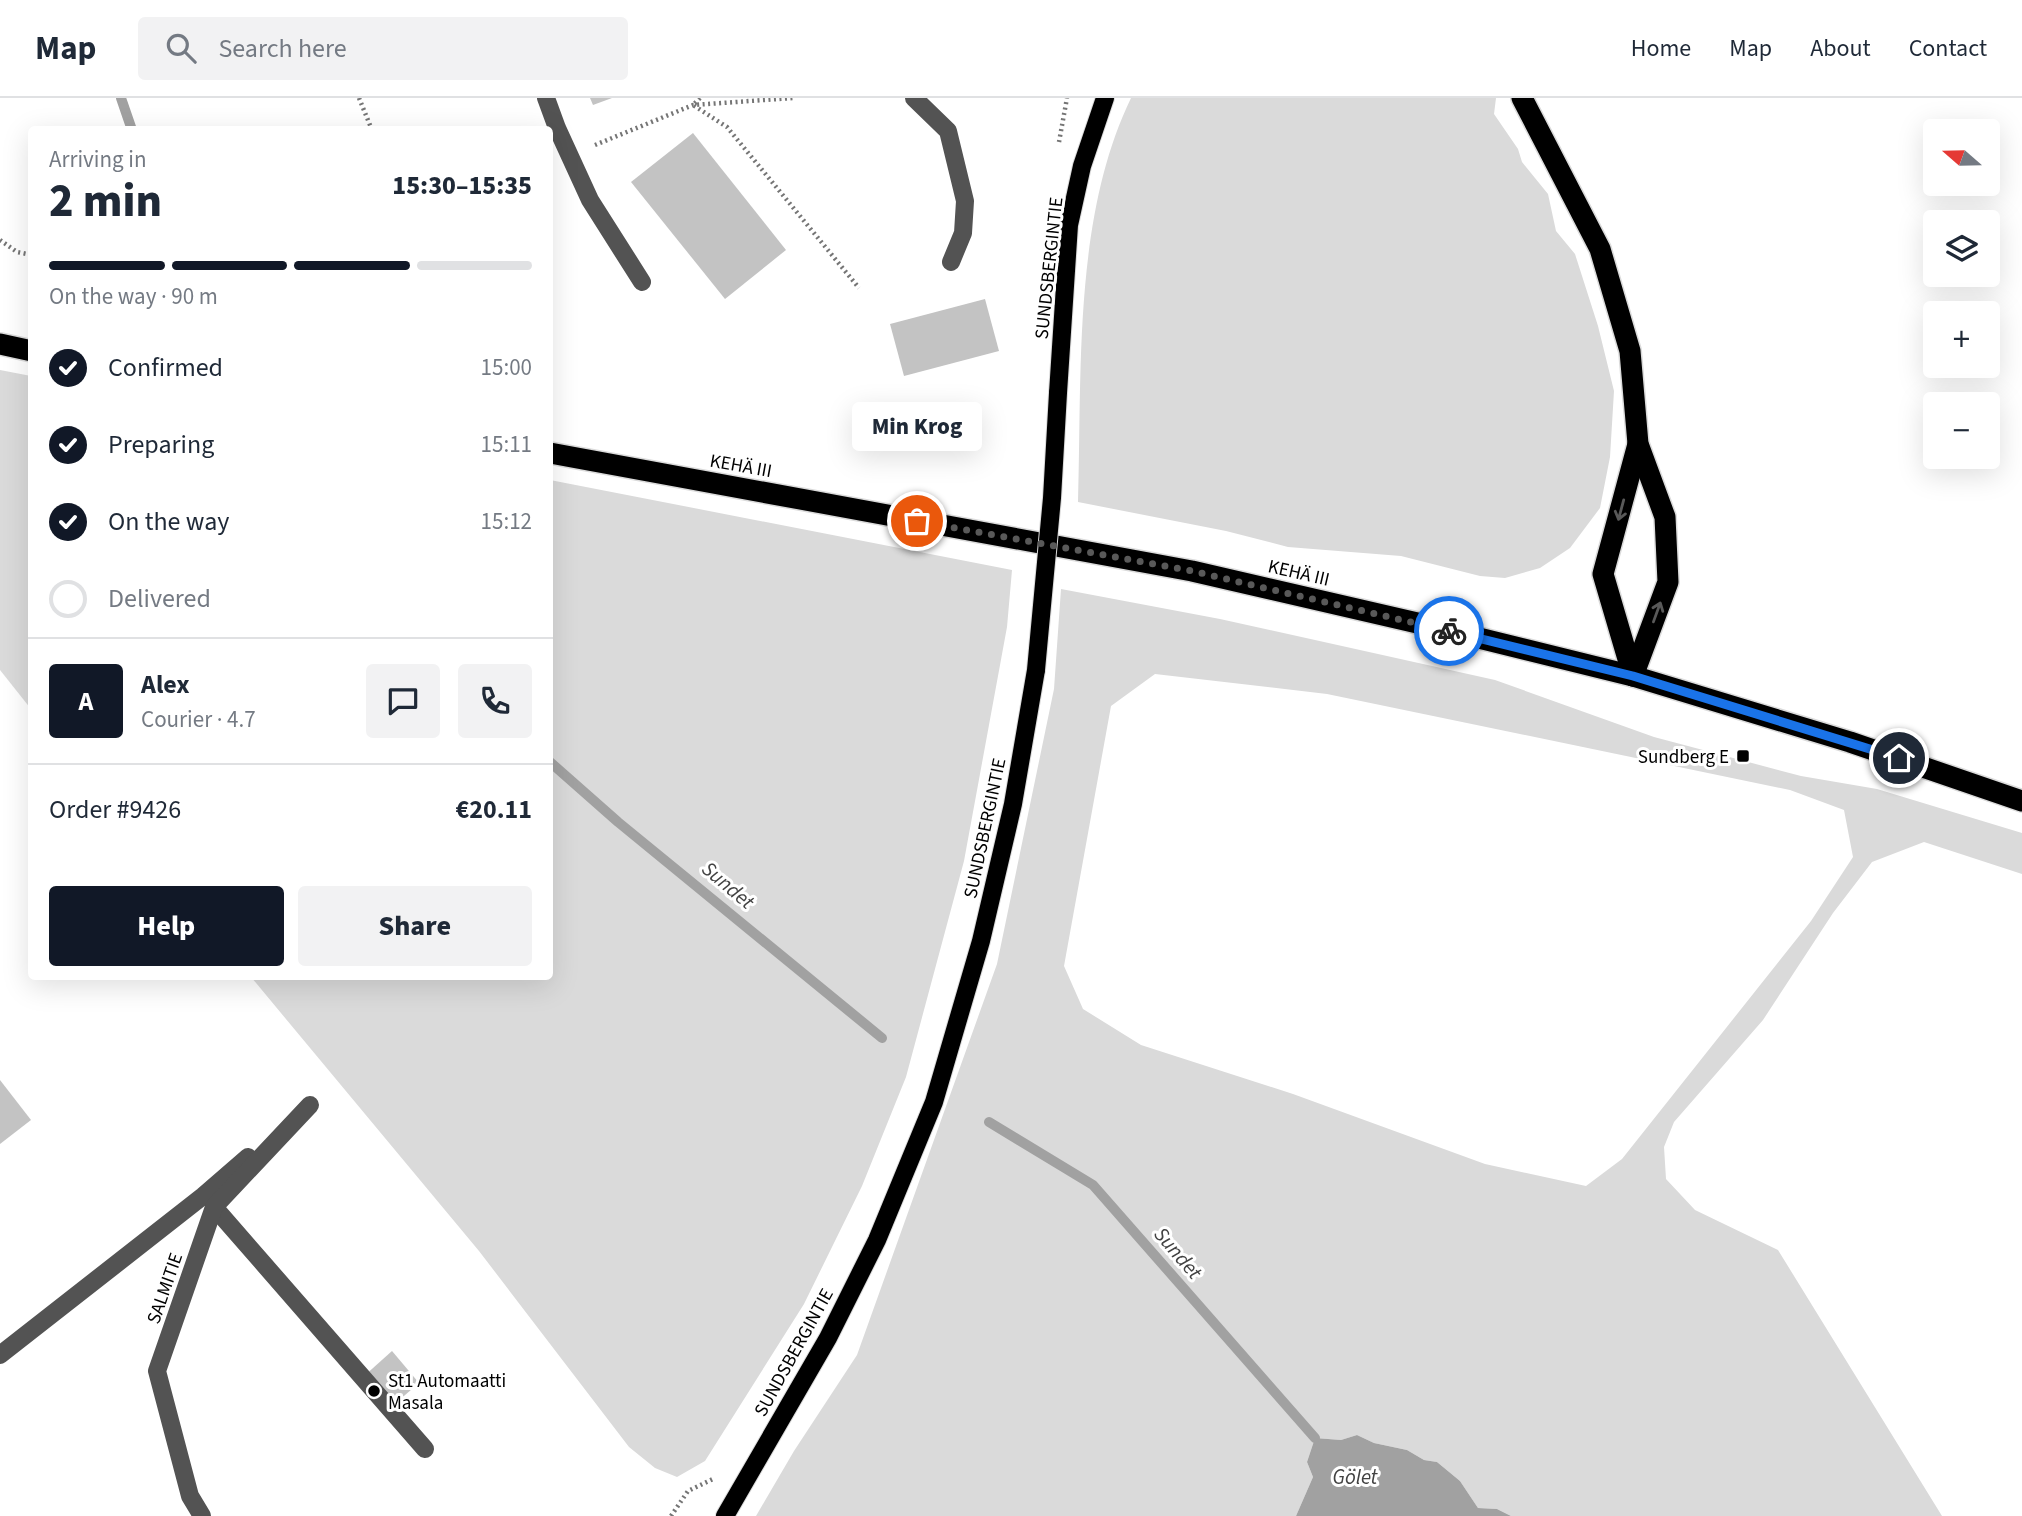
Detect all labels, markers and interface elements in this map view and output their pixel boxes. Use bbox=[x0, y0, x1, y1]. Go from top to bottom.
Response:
search box bbox=[138, 17, 628, 80]
text: Map bbox=[35, 25, 96, 72]
icon: search bbox=[162, 29, 200, 67]
text: Search here bbox=[218, 30, 347, 67]
text: Home bbox=[1631, 31, 1691, 66]
text: Map bbox=[1729, 31, 1772, 66]
text: About bbox=[1810, 31, 1871, 66]
text: Contact bbox=[1909, 31, 1987, 66]
north arrow bbox=[1923, 119, 2000, 196]
map controls bbox=[1923, 119, 2000, 469]
text: Arriving in bbox=[49, 143, 147, 176]
text: 15:30–15:35 bbox=[392, 167, 532, 204]
text: 2 min bbox=[49, 169, 162, 234]
street label: SUNDSBERGINTIE bbox=[1029, 196, 1070, 341]
button: layers bbox=[1923, 210, 2000, 287]
text: On the way · 90 m bbox=[49, 280, 218, 313]
button: + bbox=[1923, 301, 2000, 378]
icon: check bbox=[49, 349, 87, 387]
text: Confirmed bbox=[108, 349, 223, 386]
text: 15:00 bbox=[481, 351, 532, 384]
button: − bbox=[1923, 392, 2000, 469]
callout: Min Krog bbox=[852, 402, 982, 451]
text: Min Krog bbox=[872, 410, 962, 443]
icon: check bbox=[49, 426, 87, 464]
text: Preparing bbox=[108, 426, 214, 463]
text: 15:11 bbox=[481, 428, 532, 461]
street label: KEHÄ III bbox=[708, 448, 774, 485]
pin bbox=[887, 491, 947, 551]
one-way arrow bbox=[1613, 498, 1626, 520]
icon: bag bbox=[898, 502, 936, 540]
icon: check bbox=[49, 503, 87, 541]
text: On the way bbox=[108, 503, 229, 540]
text: 15:12 bbox=[481, 505, 532, 538]
street label: KEHÄ III bbox=[1265, 553, 1332, 594]
text: Delivered bbox=[108, 580, 211, 617]
courier bbox=[1414, 596, 1484, 666]
one-way arrow bbox=[1651, 602, 1664, 624]
icon: bike bbox=[1430, 612, 1468, 650]
button: chat bbox=[366, 664, 440, 738]
button: phone bbox=[458, 664, 532, 738]
text: Alex bbox=[141, 666, 190, 703]
text: A bbox=[79, 683, 93, 720]
text: Courier · 4.7 bbox=[141, 703, 256, 736]
pin bbox=[1869, 728, 1929, 788]
icon: home bbox=[1880, 739, 1918, 777]
place label: Sundberg E bbox=[1638, 744, 1729, 771]
marker: Sundberg E bbox=[1735, 748, 1751, 764]
street label: SUNDSBERGINTIE bbox=[957, 756, 1014, 901]
text: Order #9426 bbox=[49, 791, 181, 828]
text: €20.11 bbox=[456, 791, 532, 828]
water label: Sundet bbox=[695, 854, 762, 917]
button: Help bbox=[49, 886, 284, 966]
button: Share bbox=[298, 886, 532, 966]
water label: Sundet bbox=[1147, 1220, 1210, 1287]
street label: SALMITIE bbox=[141, 1249, 190, 1328]
street label: SUNDSBERGINTIE bbox=[748, 1284, 841, 1422]
place label: St1 Automaatti Masala bbox=[388, 1368, 506, 1417]
marker: St1 Automaatti Masala bbox=[366, 1383, 382, 1399]
water label: Gölet bbox=[1333, 1462, 1379, 1492]

